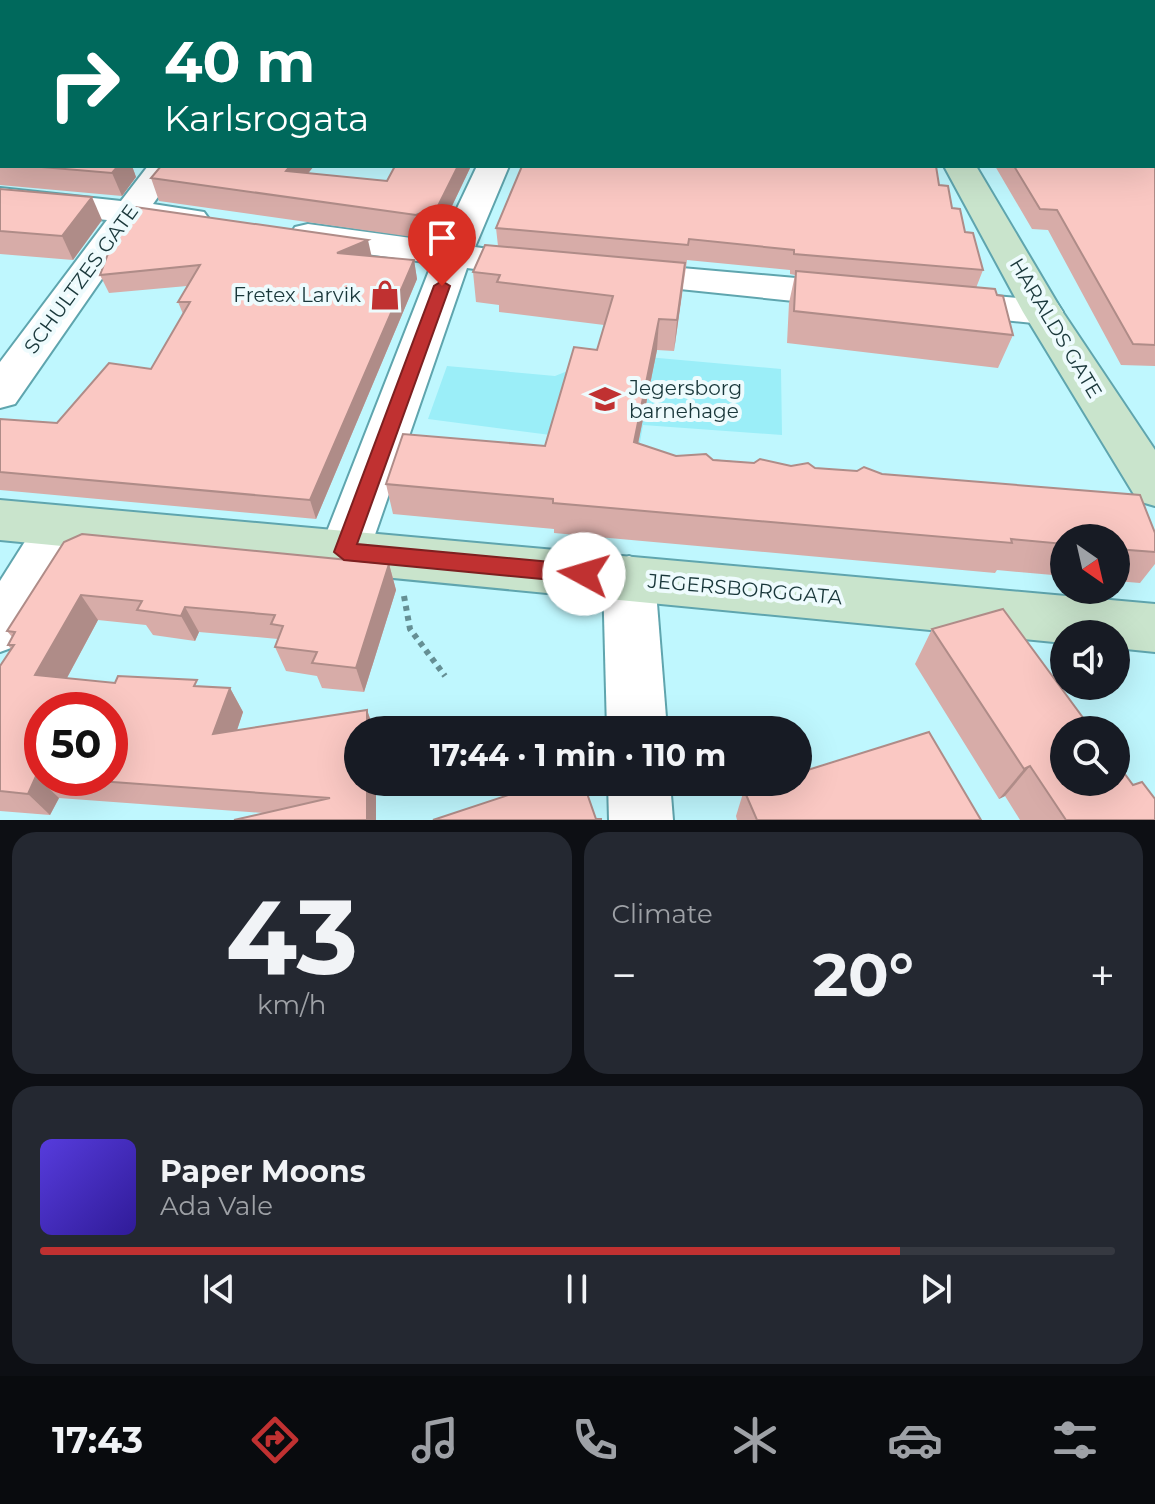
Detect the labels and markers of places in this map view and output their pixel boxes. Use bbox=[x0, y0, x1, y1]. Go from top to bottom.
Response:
pin bbox=[408, 204, 476, 286]
shop icon: Fretex Larvik bbox=[368, 278, 402, 312]
place label: Fretex Larvik bbox=[233, 283, 361, 307]
place label: Jegersborg barnehage bbox=[628, 376, 742, 423]
school or university icon: Jegersborg barnehage bbox=[588, 382, 622, 416]

